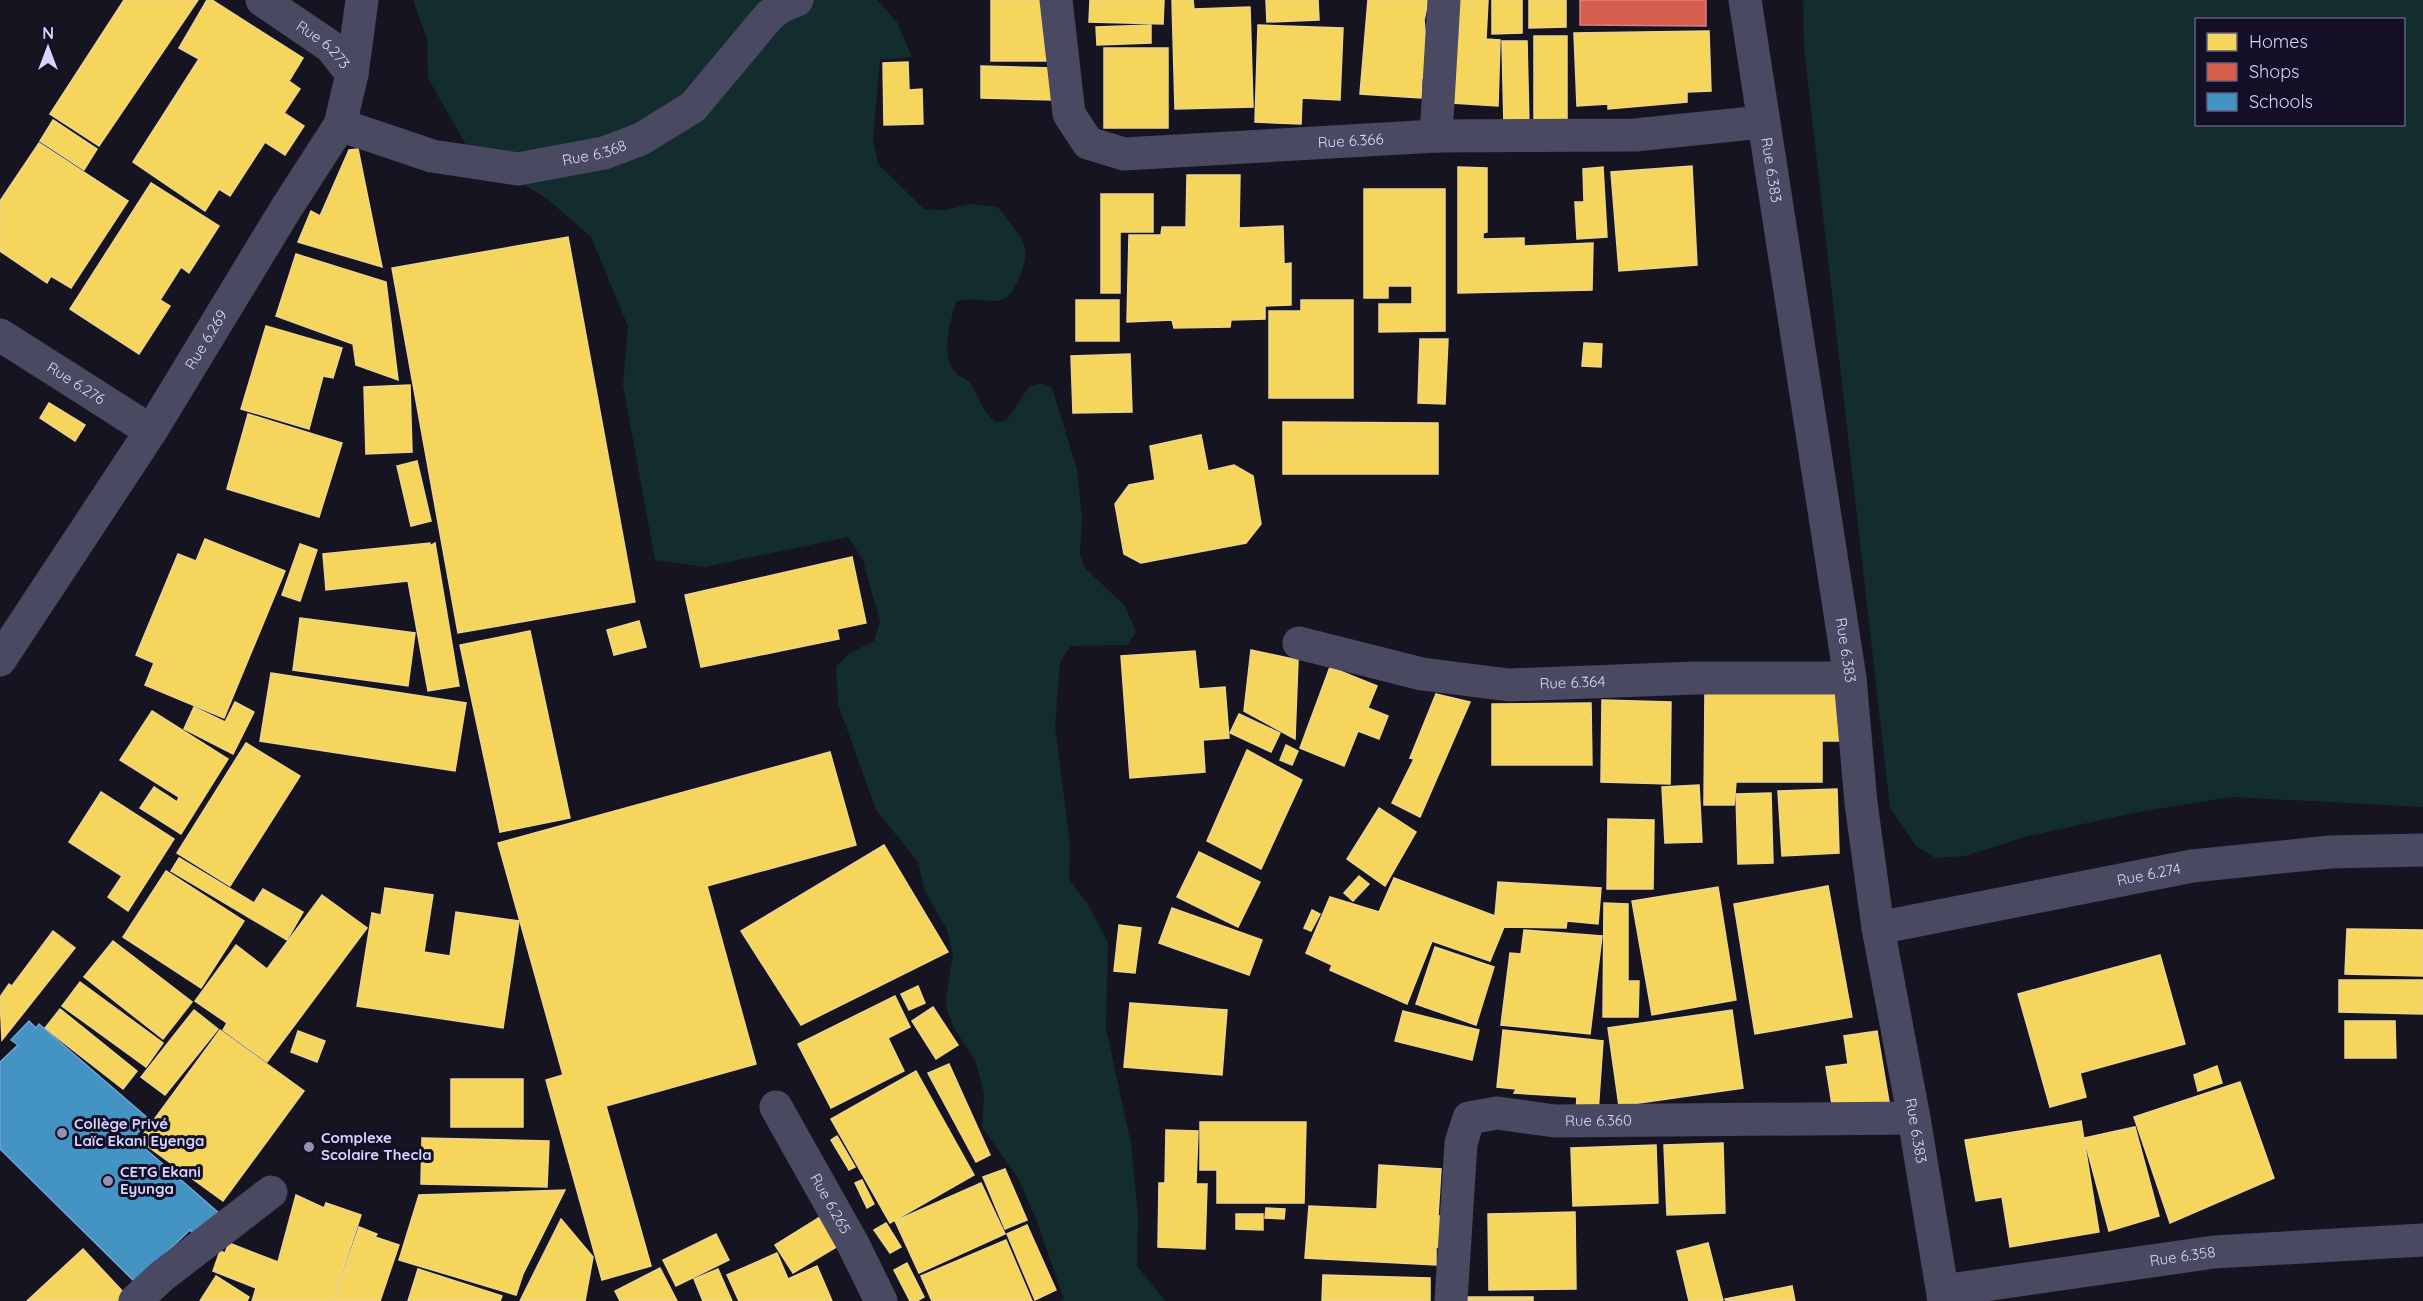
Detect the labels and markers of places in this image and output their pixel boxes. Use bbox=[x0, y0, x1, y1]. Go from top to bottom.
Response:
place label: Collège Privé Laïc Ekani Eyenga bbox=[74, 1114, 204, 1150]
marker: Collège Privé Laïc Ekani Eyenga bbox=[55, 1126, 69, 1140]
place label: Complexe Scolaire Thecla bbox=[321, 1128, 432, 1164]
marker: Complexe Scolaire Thecla bbox=[302, 1140, 316, 1154]
place label: CETG Ekani Eyunga bbox=[120, 1162, 201, 1198]
marker: CETG Ekani Eyunga bbox=[101, 1174, 115, 1188]

